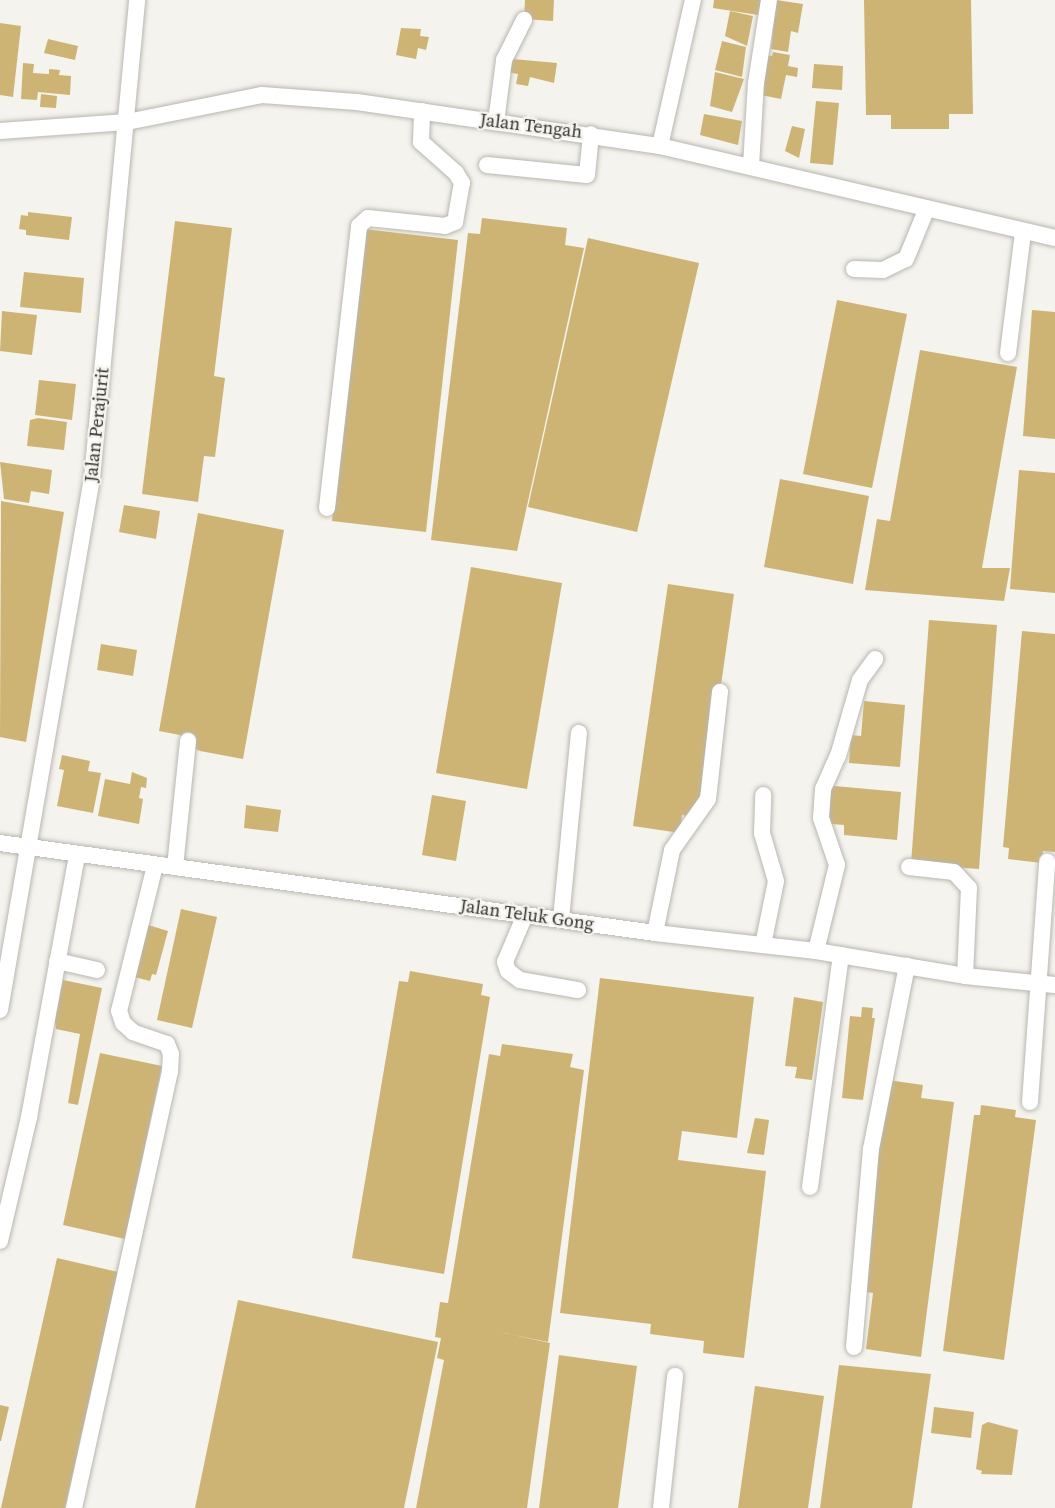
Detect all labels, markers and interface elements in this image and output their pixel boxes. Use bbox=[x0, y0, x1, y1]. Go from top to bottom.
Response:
street label: Jalan Tengah bbox=[478, 109, 584, 143]
street label: Jalan Perajurit bbox=[80, 367, 114, 483]
street label: Jalan Teluk Gong bbox=[458, 895, 596, 935]

